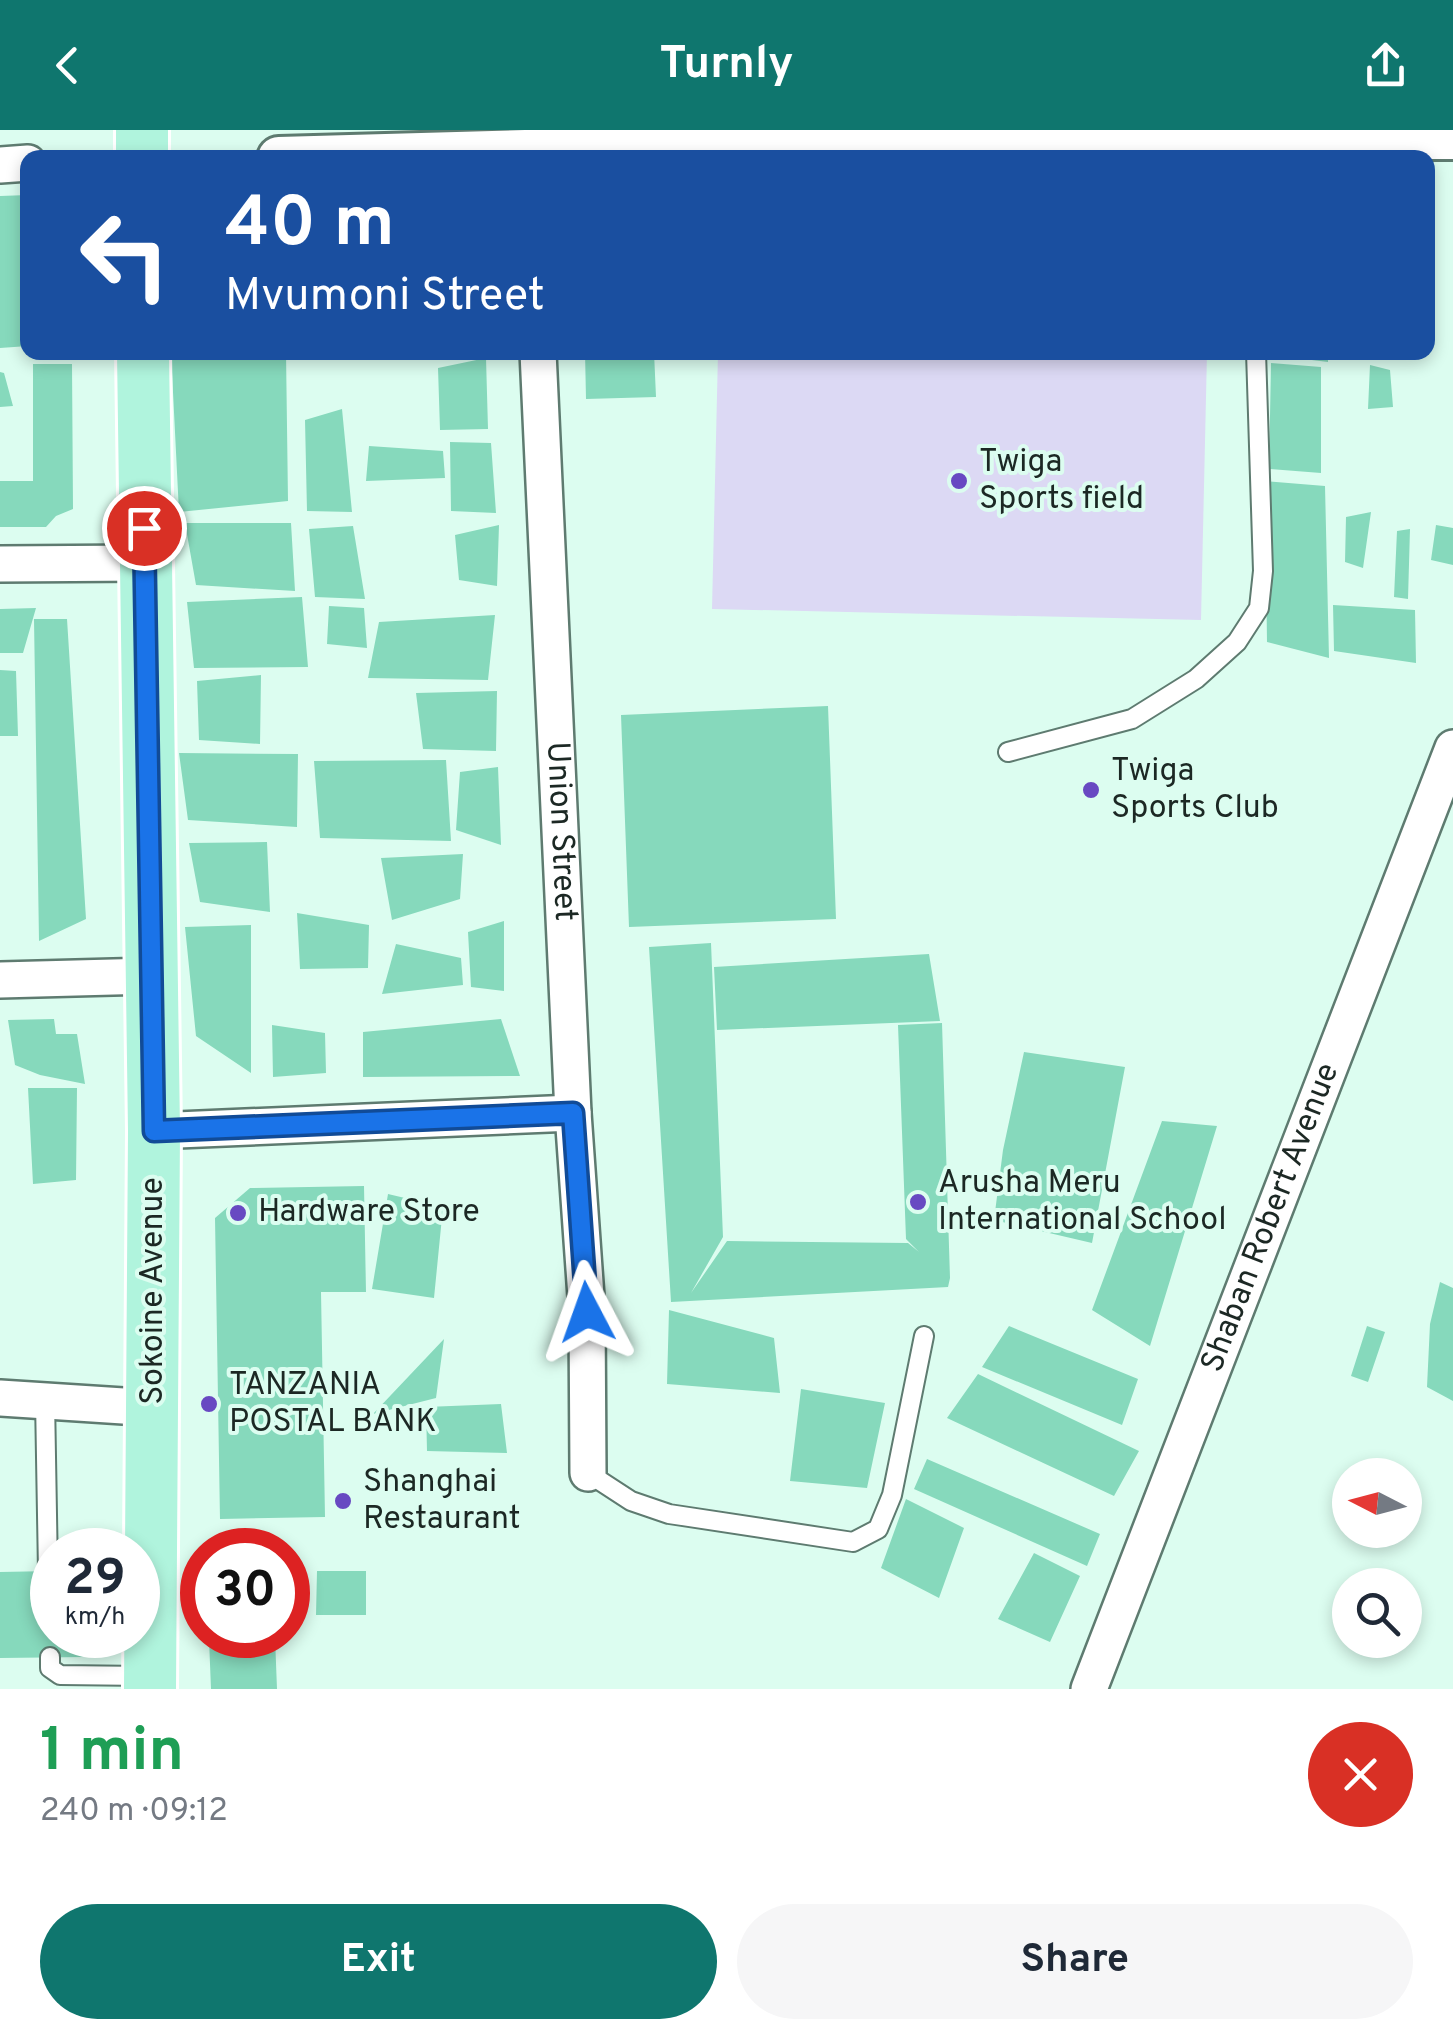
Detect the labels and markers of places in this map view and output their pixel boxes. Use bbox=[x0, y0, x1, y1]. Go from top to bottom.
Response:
place label: Twiga Sports field bbox=[979, 443, 1144, 520]
marker: Twiga Sports field bbox=[948, 470, 970, 492]
pin bbox=[102, 486, 187, 571]
place label: Twiga Sports Club bbox=[1111, 752, 1279, 829]
marker: Twiga Sports Club bbox=[1080, 779, 1102, 801]
place label: Arusha Meru International School bbox=[938, 1164, 1227, 1241]
marker: Arusha Meru International School bbox=[907, 1191, 929, 1213]
place label: Hardware Store bbox=[258, 1193, 480, 1233]
marker: Hardware Store bbox=[227, 1202, 249, 1224]
place label: TANZANIA POSTAL BANK bbox=[229, 1366, 437, 1443]
marker: TANZANIA POSTAL BANK bbox=[198, 1393, 220, 1415]
place label: Shanghai Restaurant bbox=[363, 1463, 521, 1540]
marker: Shanghai Restaurant bbox=[332, 1490, 354, 1512]

